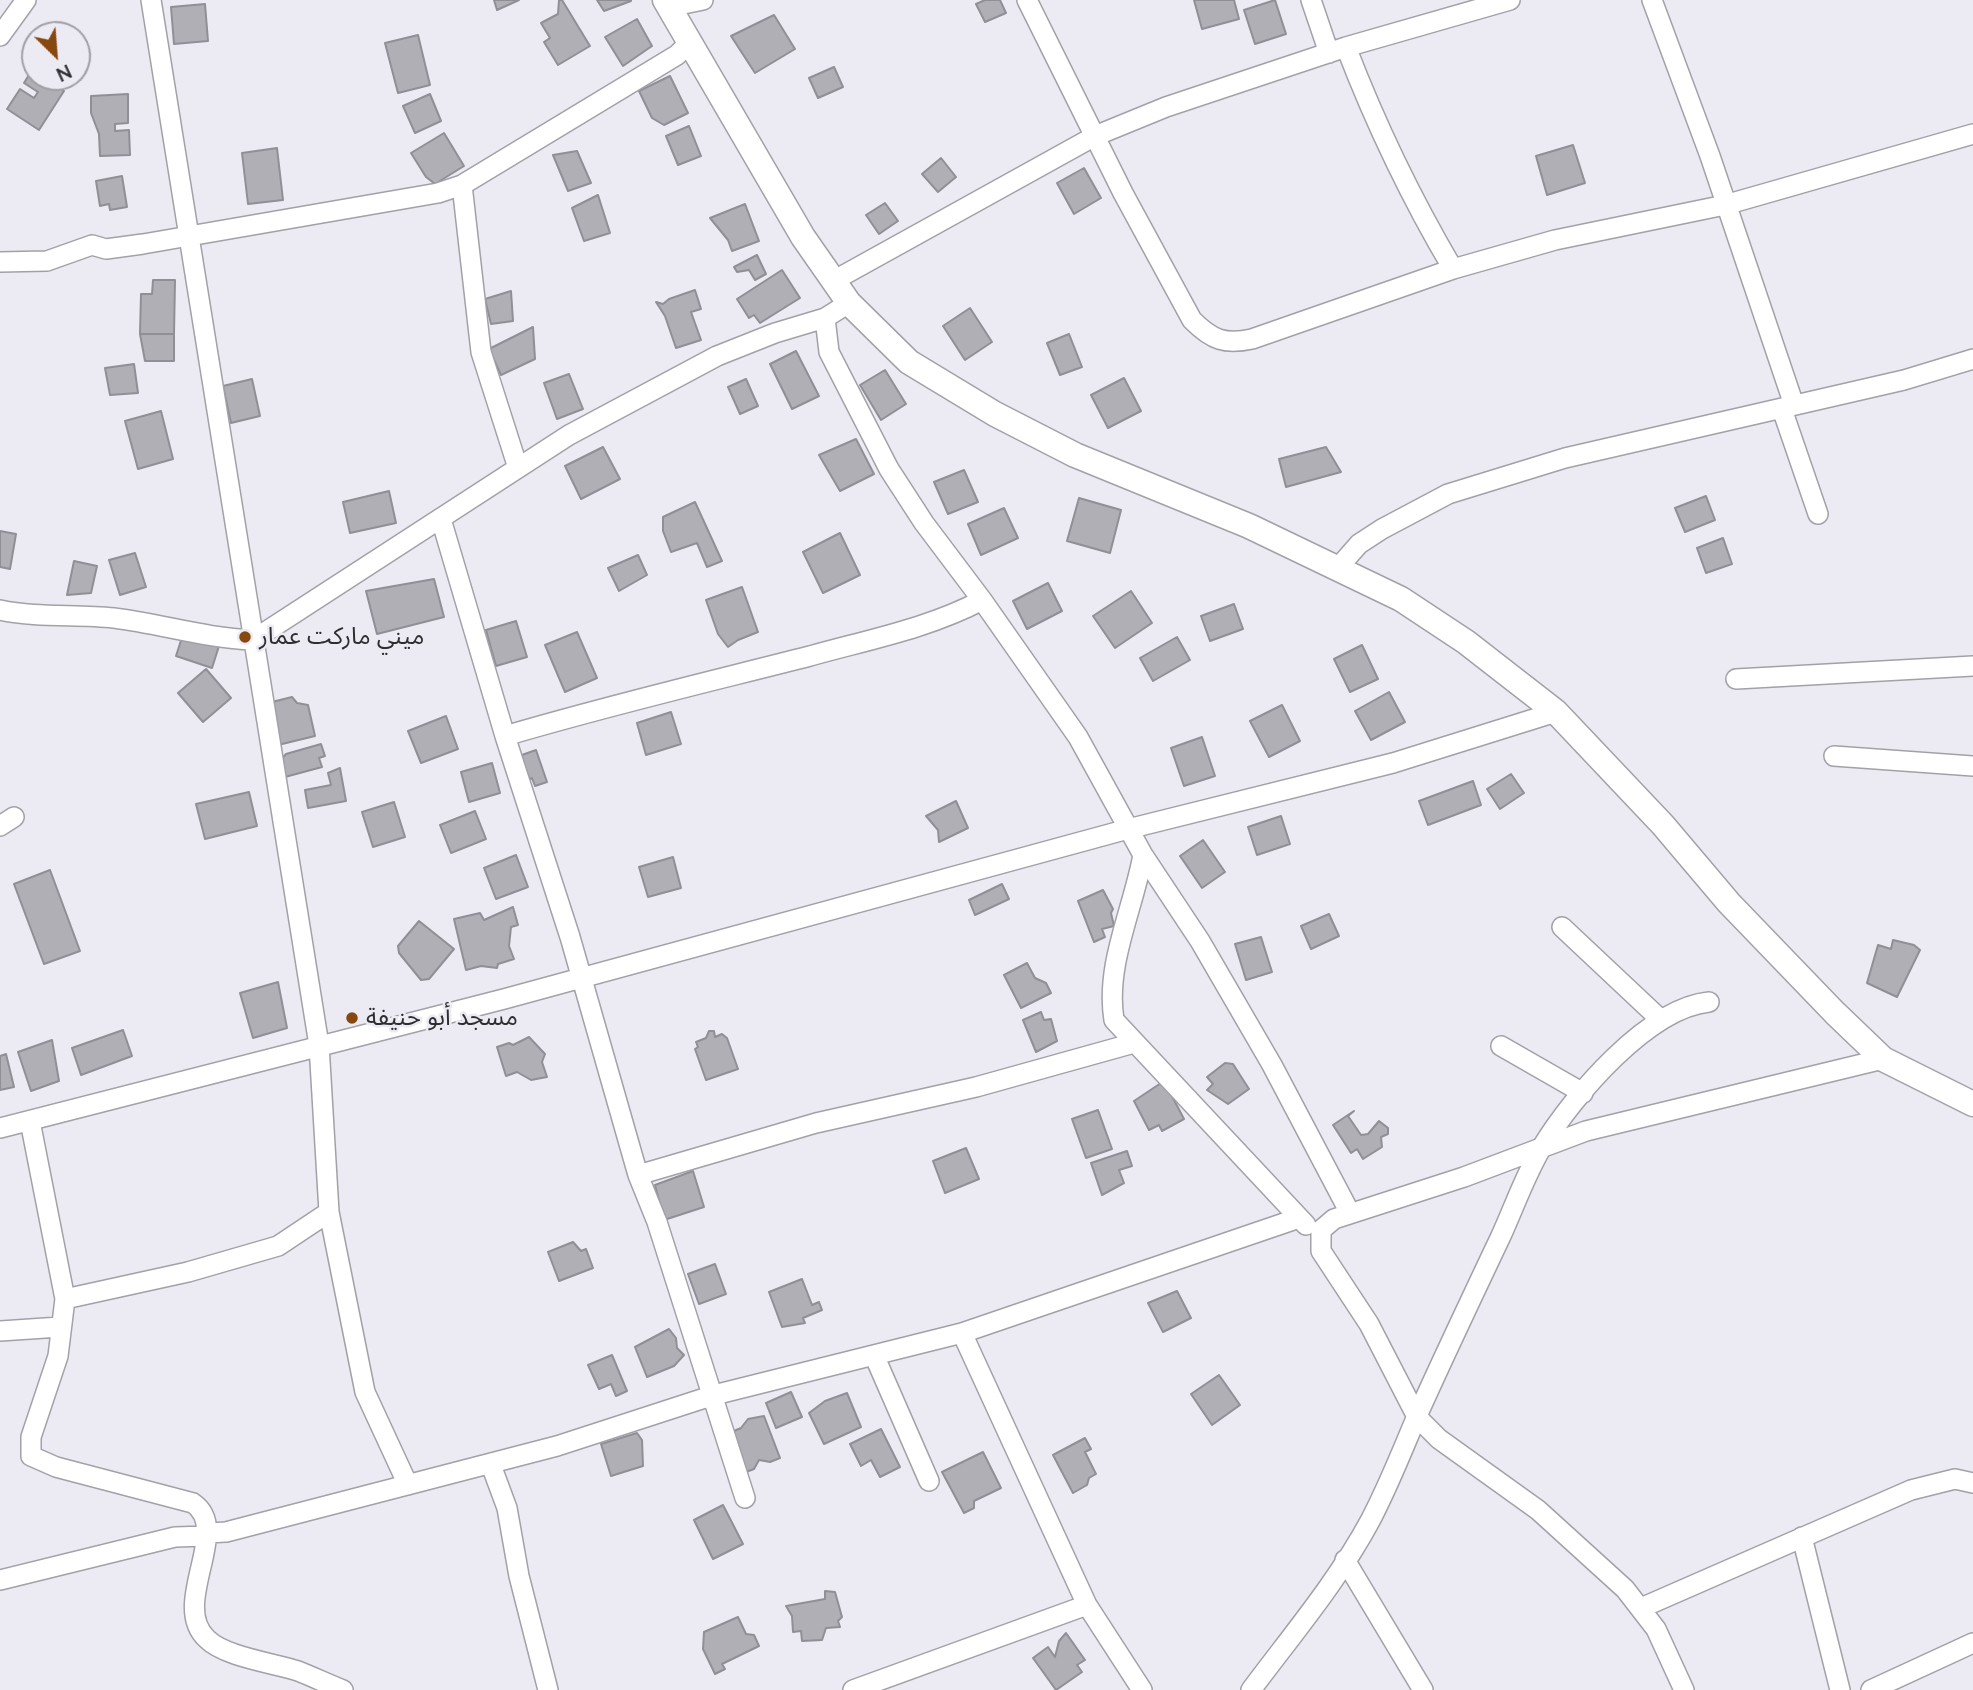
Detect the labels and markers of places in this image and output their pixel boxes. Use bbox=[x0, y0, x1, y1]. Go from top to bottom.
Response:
place label: ميني ماركت عمار bbox=[259, 623, 424, 651]
marker: ميني ماركت عمار bbox=[237, 629, 253, 645]
place label: مسجد أبو حنيفة bbox=[366, 1004, 518, 1032]
marker: مسجد أبو حنيفة bbox=[344, 1010, 360, 1026]

